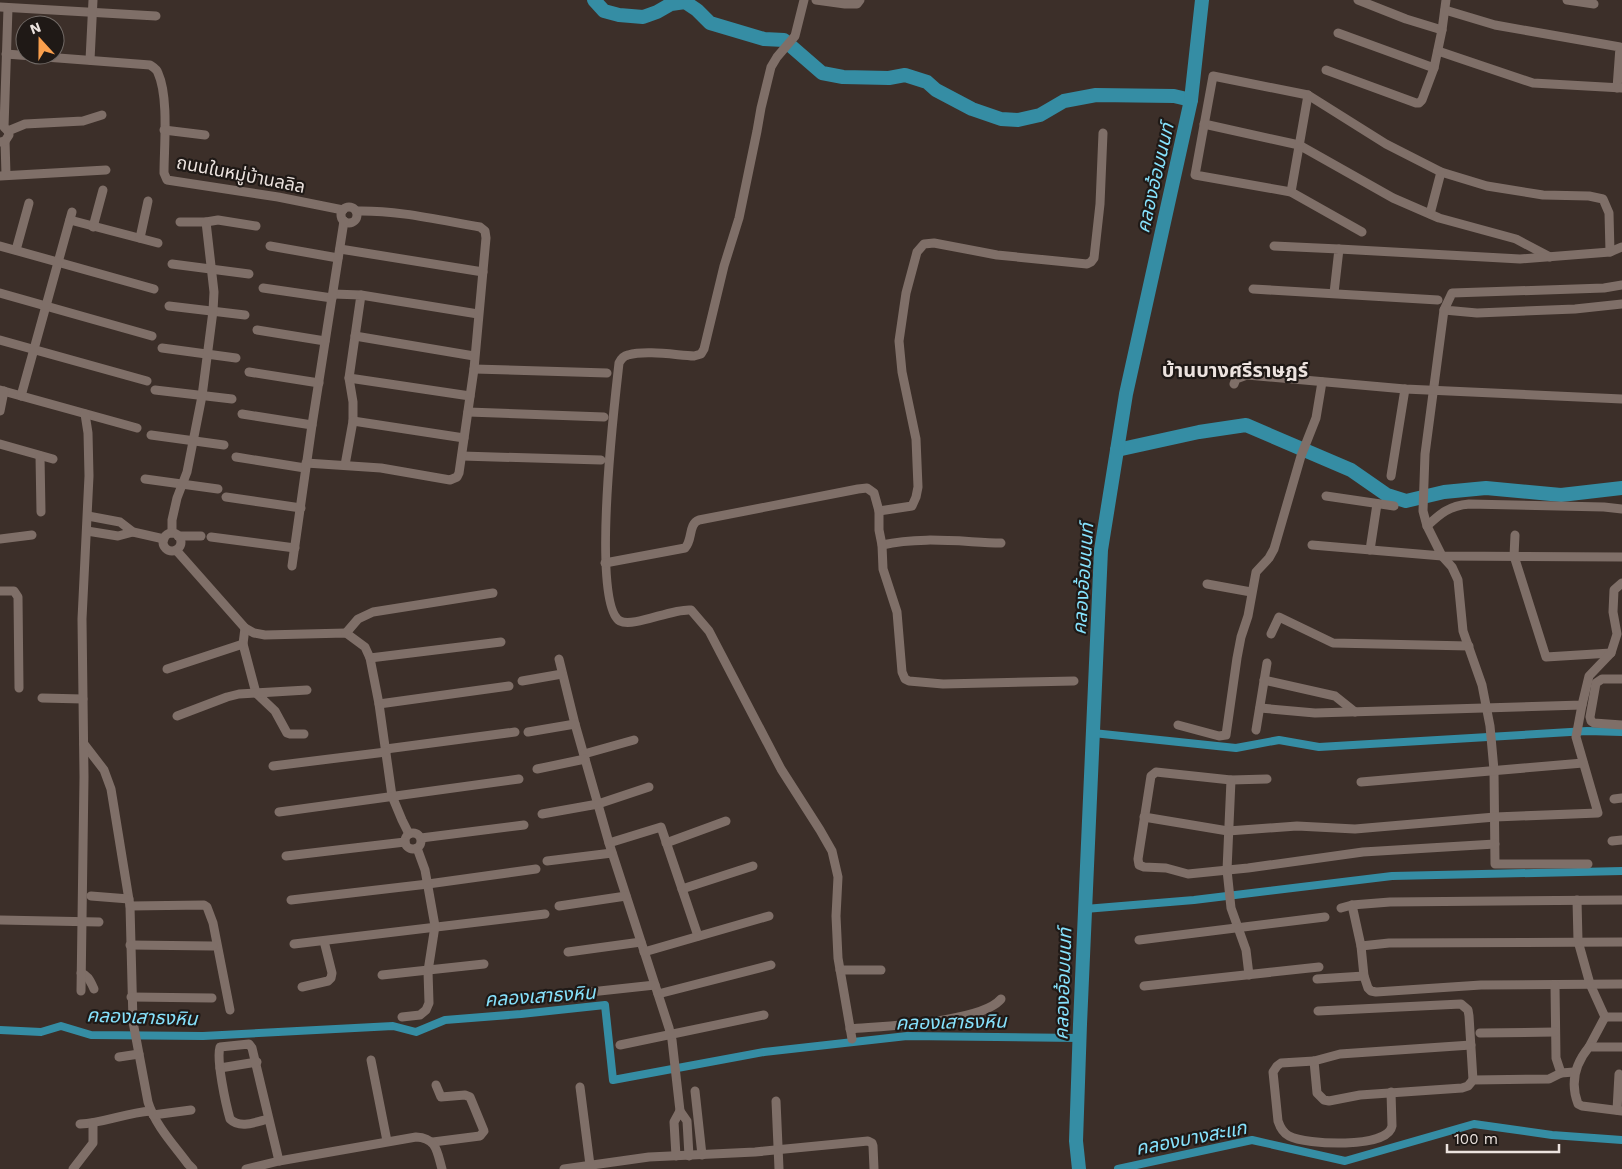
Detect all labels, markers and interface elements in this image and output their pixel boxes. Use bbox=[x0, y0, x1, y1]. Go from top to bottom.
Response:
north arrow bbox=[15, 15, 65, 65]
text: N bbox=[28, 19, 43, 37]
water label: คลองอ้อมนนท์ bbox=[1131, 117, 1180, 235]
street label: ถนนในหมู่บ้านลลิล bbox=[174, 151, 307, 199]
district label: บ้านบางศรีราษฎร์ bbox=[1162, 358, 1308, 382]
water label: คลองอ้อมนนท์ bbox=[1068, 518, 1099, 636]
water label: คลองอ้อมนนท์ bbox=[1050, 924, 1077, 1040]
water label: คลองเสาธงหิน bbox=[484, 981, 597, 1011]
water label: คลองเสาธงหิน bbox=[86, 1004, 199, 1030]
water label: คลองเสาธงหิน bbox=[895, 1010, 1008, 1034]
water label: คลองบางสะแก bbox=[1134, 1116, 1249, 1160]
scale bar bbox=[1447, 1122, 1560, 1154]
text: 100 m bbox=[1454, 1130, 1498, 1148]

